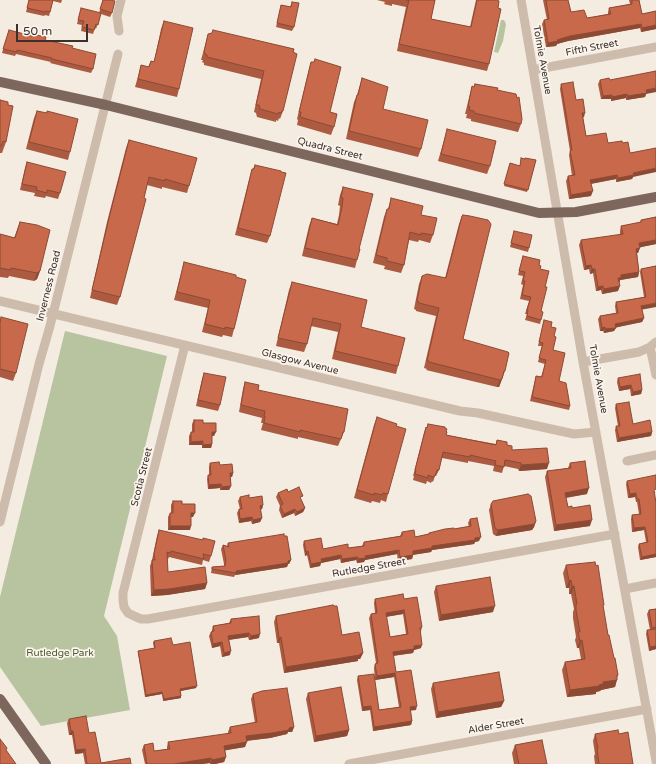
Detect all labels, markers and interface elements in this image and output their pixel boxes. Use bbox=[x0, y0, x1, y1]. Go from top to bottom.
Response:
scale bar bbox=[18, 16, 90, 42]
text: 50 m bbox=[23, 24, 52, 38]
street label: Tolmie Avenue bbox=[530, 25, 554, 95]
street label: Fifth Street bbox=[565, 37, 619, 59]
street label: Quadra Street bbox=[296, 135, 364, 163]
street label: Inverness Road bbox=[34, 249, 64, 323]
street label: Tolmie Avenue bbox=[586, 344, 610, 414]
street label: Glasgow Avenue bbox=[260, 347, 340, 377]
street label: Scotia Street bbox=[129, 446, 155, 508]
street label: Rutledge Street bbox=[331, 556, 407, 580]
park label: Rutledge Park bbox=[26, 647, 94, 659]
street label: Alder Street bbox=[467, 715, 525, 737]

